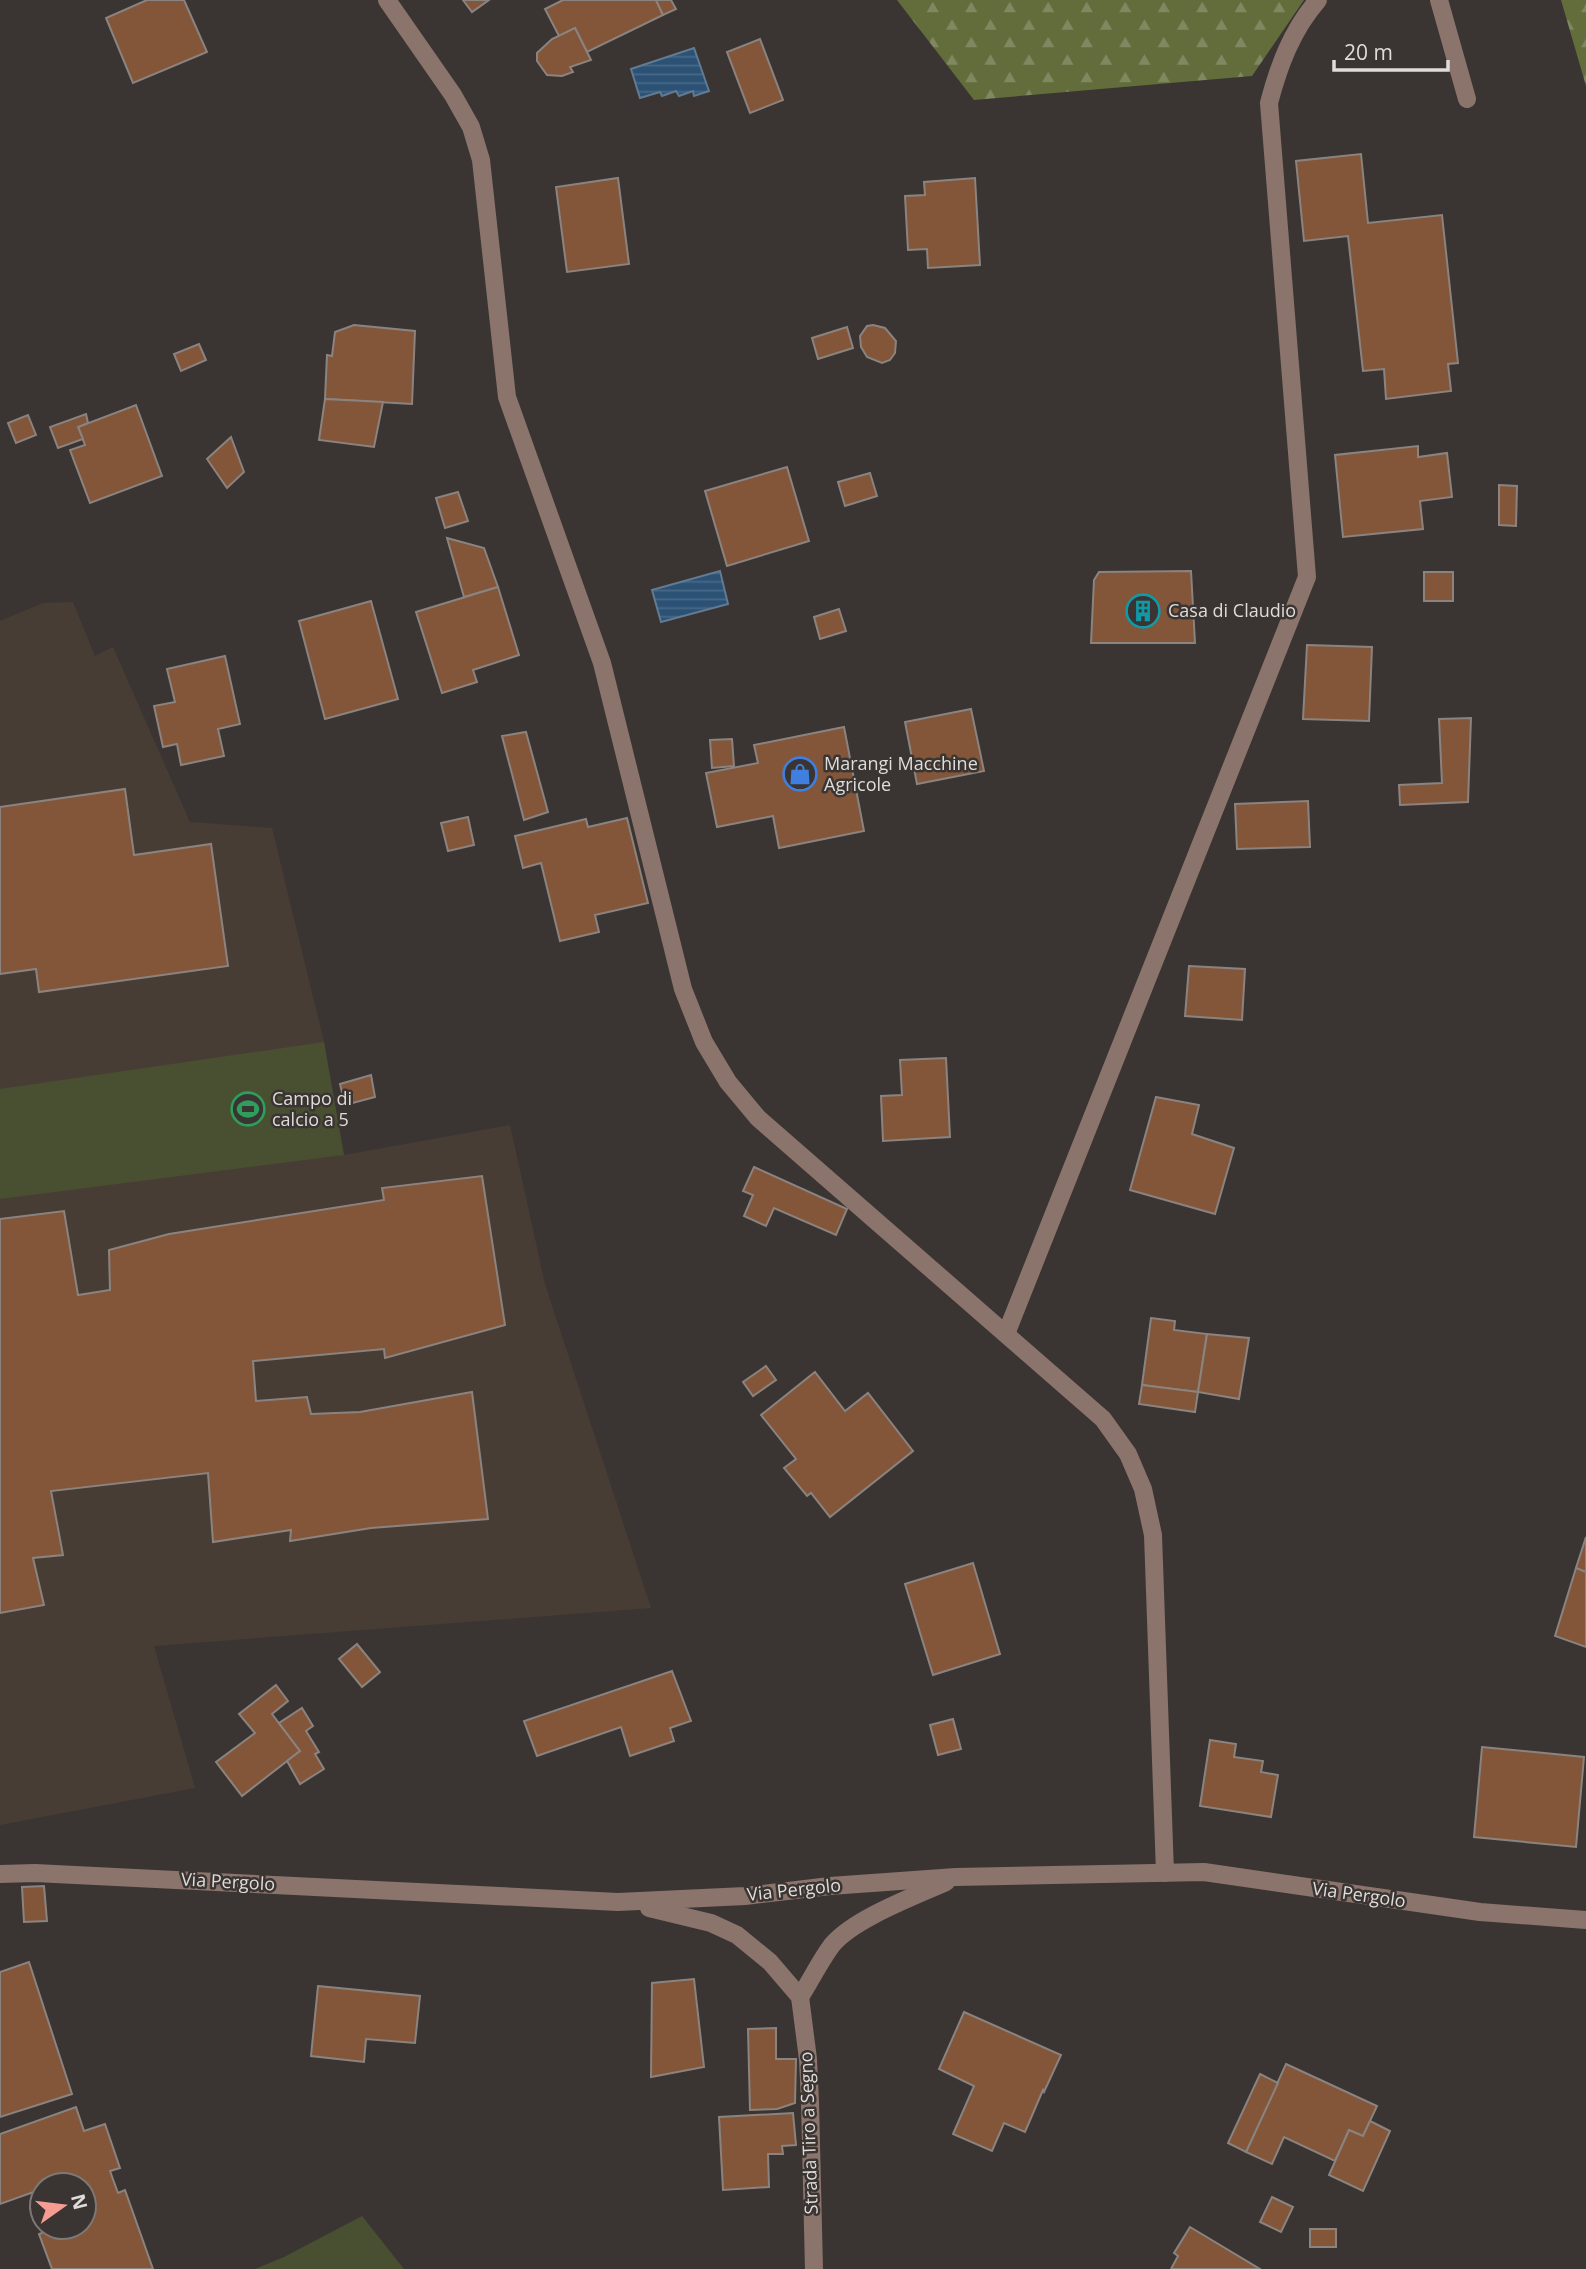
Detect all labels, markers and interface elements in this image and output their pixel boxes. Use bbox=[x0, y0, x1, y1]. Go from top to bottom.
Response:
scale bar bbox=[1334, 28, 1448, 72]
text: 20 m bbox=[1344, 38, 1393, 66]
building icon: Casa di Claudio bbox=[1124, 592, 1162, 630]
place label: Casa di Claudio bbox=[1168, 598, 1296, 622]
place label: Marangi Macchine Agricole bbox=[824, 751, 978, 796]
shop icon: Marangi Macchine Agricole bbox=[781, 755, 819, 793]
place label: Campo di calcio a 5 bbox=[272, 1086, 352, 1131]
sports icon: Campo di calcio a 5 bbox=[229, 1090, 267, 1128]
street label: Via Pergolo bbox=[180, 1867, 276, 1895]
street label: Via Pergolo bbox=[746, 1872, 842, 1906]
street label: Via Pergolo bbox=[1311, 1876, 1407, 1912]
street label: Strada Tiro a Segno bbox=[793, 2051, 823, 2215]
north arrow bbox=[28, 2171, 98, 2241]
text: N bbox=[65, 2191, 94, 2213]

